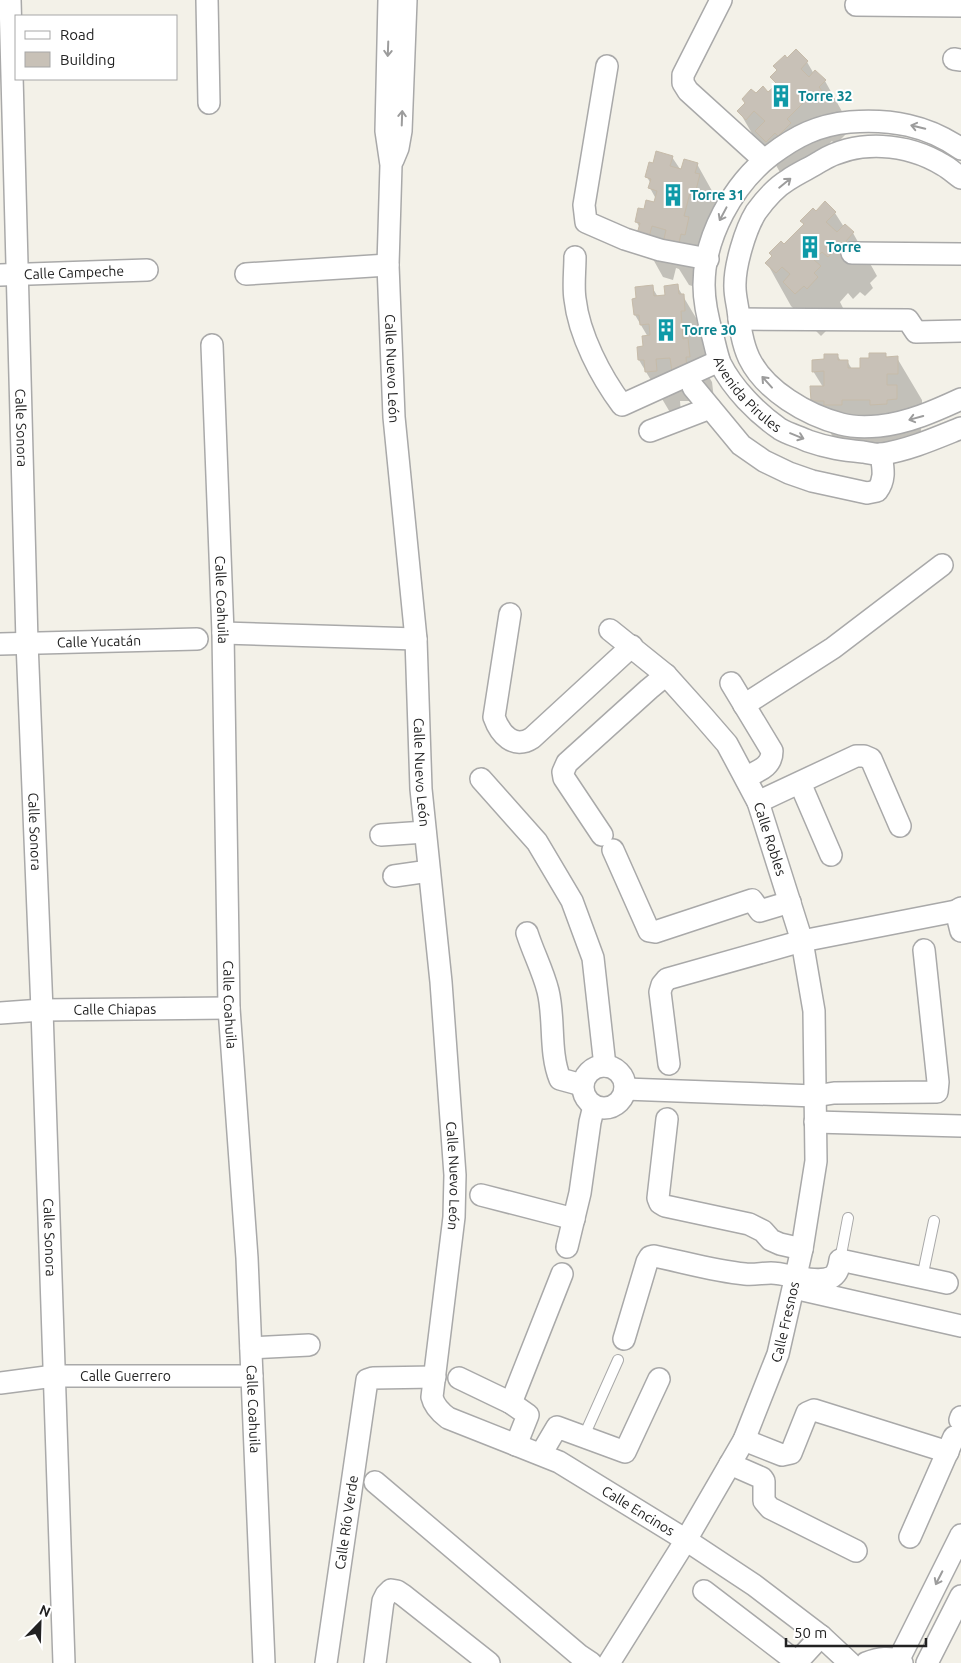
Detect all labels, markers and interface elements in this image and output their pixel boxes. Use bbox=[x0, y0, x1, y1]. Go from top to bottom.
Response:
legend bbox=[15, 15, 178, 80]
text: Road bbox=[60, 26, 95, 43]
one-way arrow bbox=[383, 40, 393, 56]
text: Building bbox=[60, 51, 115, 68]
building icon: Torre 32 bbox=[768, 83, 794, 109]
place label: Torre 32 bbox=[798, 88, 853, 104]
one-way arrow bbox=[397, 110, 407, 126]
one-way arrow bbox=[910, 122, 926, 131]
one-way arrow bbox=[778, 178, 791, 189]
building icon: Torre 31 bbox=[660, 182, 686, 208]
place label: Torre 31 bbox=[690, 187, 744, 203]
one-way arrow bbox=[718, 206, 727, 221]
building icon: Torre bbox=[797, 234, 823, 260]
place label: Torre bbox=[826, 239, 861, 255]
street label: Calle Campeche bbox=[24, 263, 124, 282]
street label: Calle Nuevo León bbox=[382, 314, 403, 424]
building icon: Torre 30 bbox=[653, 317, 679, 343]
place label: Torre 30 bbox=[682, 322, 737, 338]
street label: Avenida Pirules bbox=[710, 354, 785, 435]
one-way arrow bbox=[761, 376, 773, 389]
street label: Calle Sonora bbox=[12, 388, 30, 467]
one-way arrow bbox=[909, 413, 925, 423]
one-way arrow bbox=[789, 432, 804, 441]
street label: Calle Coahuila bbox=[212, 555, 231, 644]
street label: Calle Yucatán bbox=[57, 632, 141, 651]
street label: Calle Nuevo León bbox=[411, 717, 433, 827]
street label: Calle Sonora bbox=[25, 792, 44, 871]
street label: Calle Robles bbox=[751, 800, 789, 878]
street label: Calle Coahuila bbox=[220, 960, 240, 1049]
street label: Calle Chiapas bbox=[73, 1001, 156, 1018]
street label: Calle Nuevo León bbox=[443, 1121, 463, 1231]
street label: Calle Sonora bbox=[40, 1198, 59, 1277]
street label: Calle Fresnos bbox=[767, 1280, 802, 1365]
street label: Calle Coahuila bbox=[243, 1364, 263, 1453]
street label: Calle Guerrero bbox=[80, 1368, 171, 1384]
street label: Calle Río Verde bbox=[332, 1474, 361, 1571]
street label: Calle Encinos bbox=[599, 1482, 677, 1539]
one-way arrow bbox=[934, 1570, 943, 1585]
north arrow bbox=[15, 1598, 65, 1648]
text: N bbox=[37, 1602, 53, 1620]
scale bar bbox=[786, 1616, 926, 1648]
text: 50 m bbox=[794, 1624, 827, 1641]

